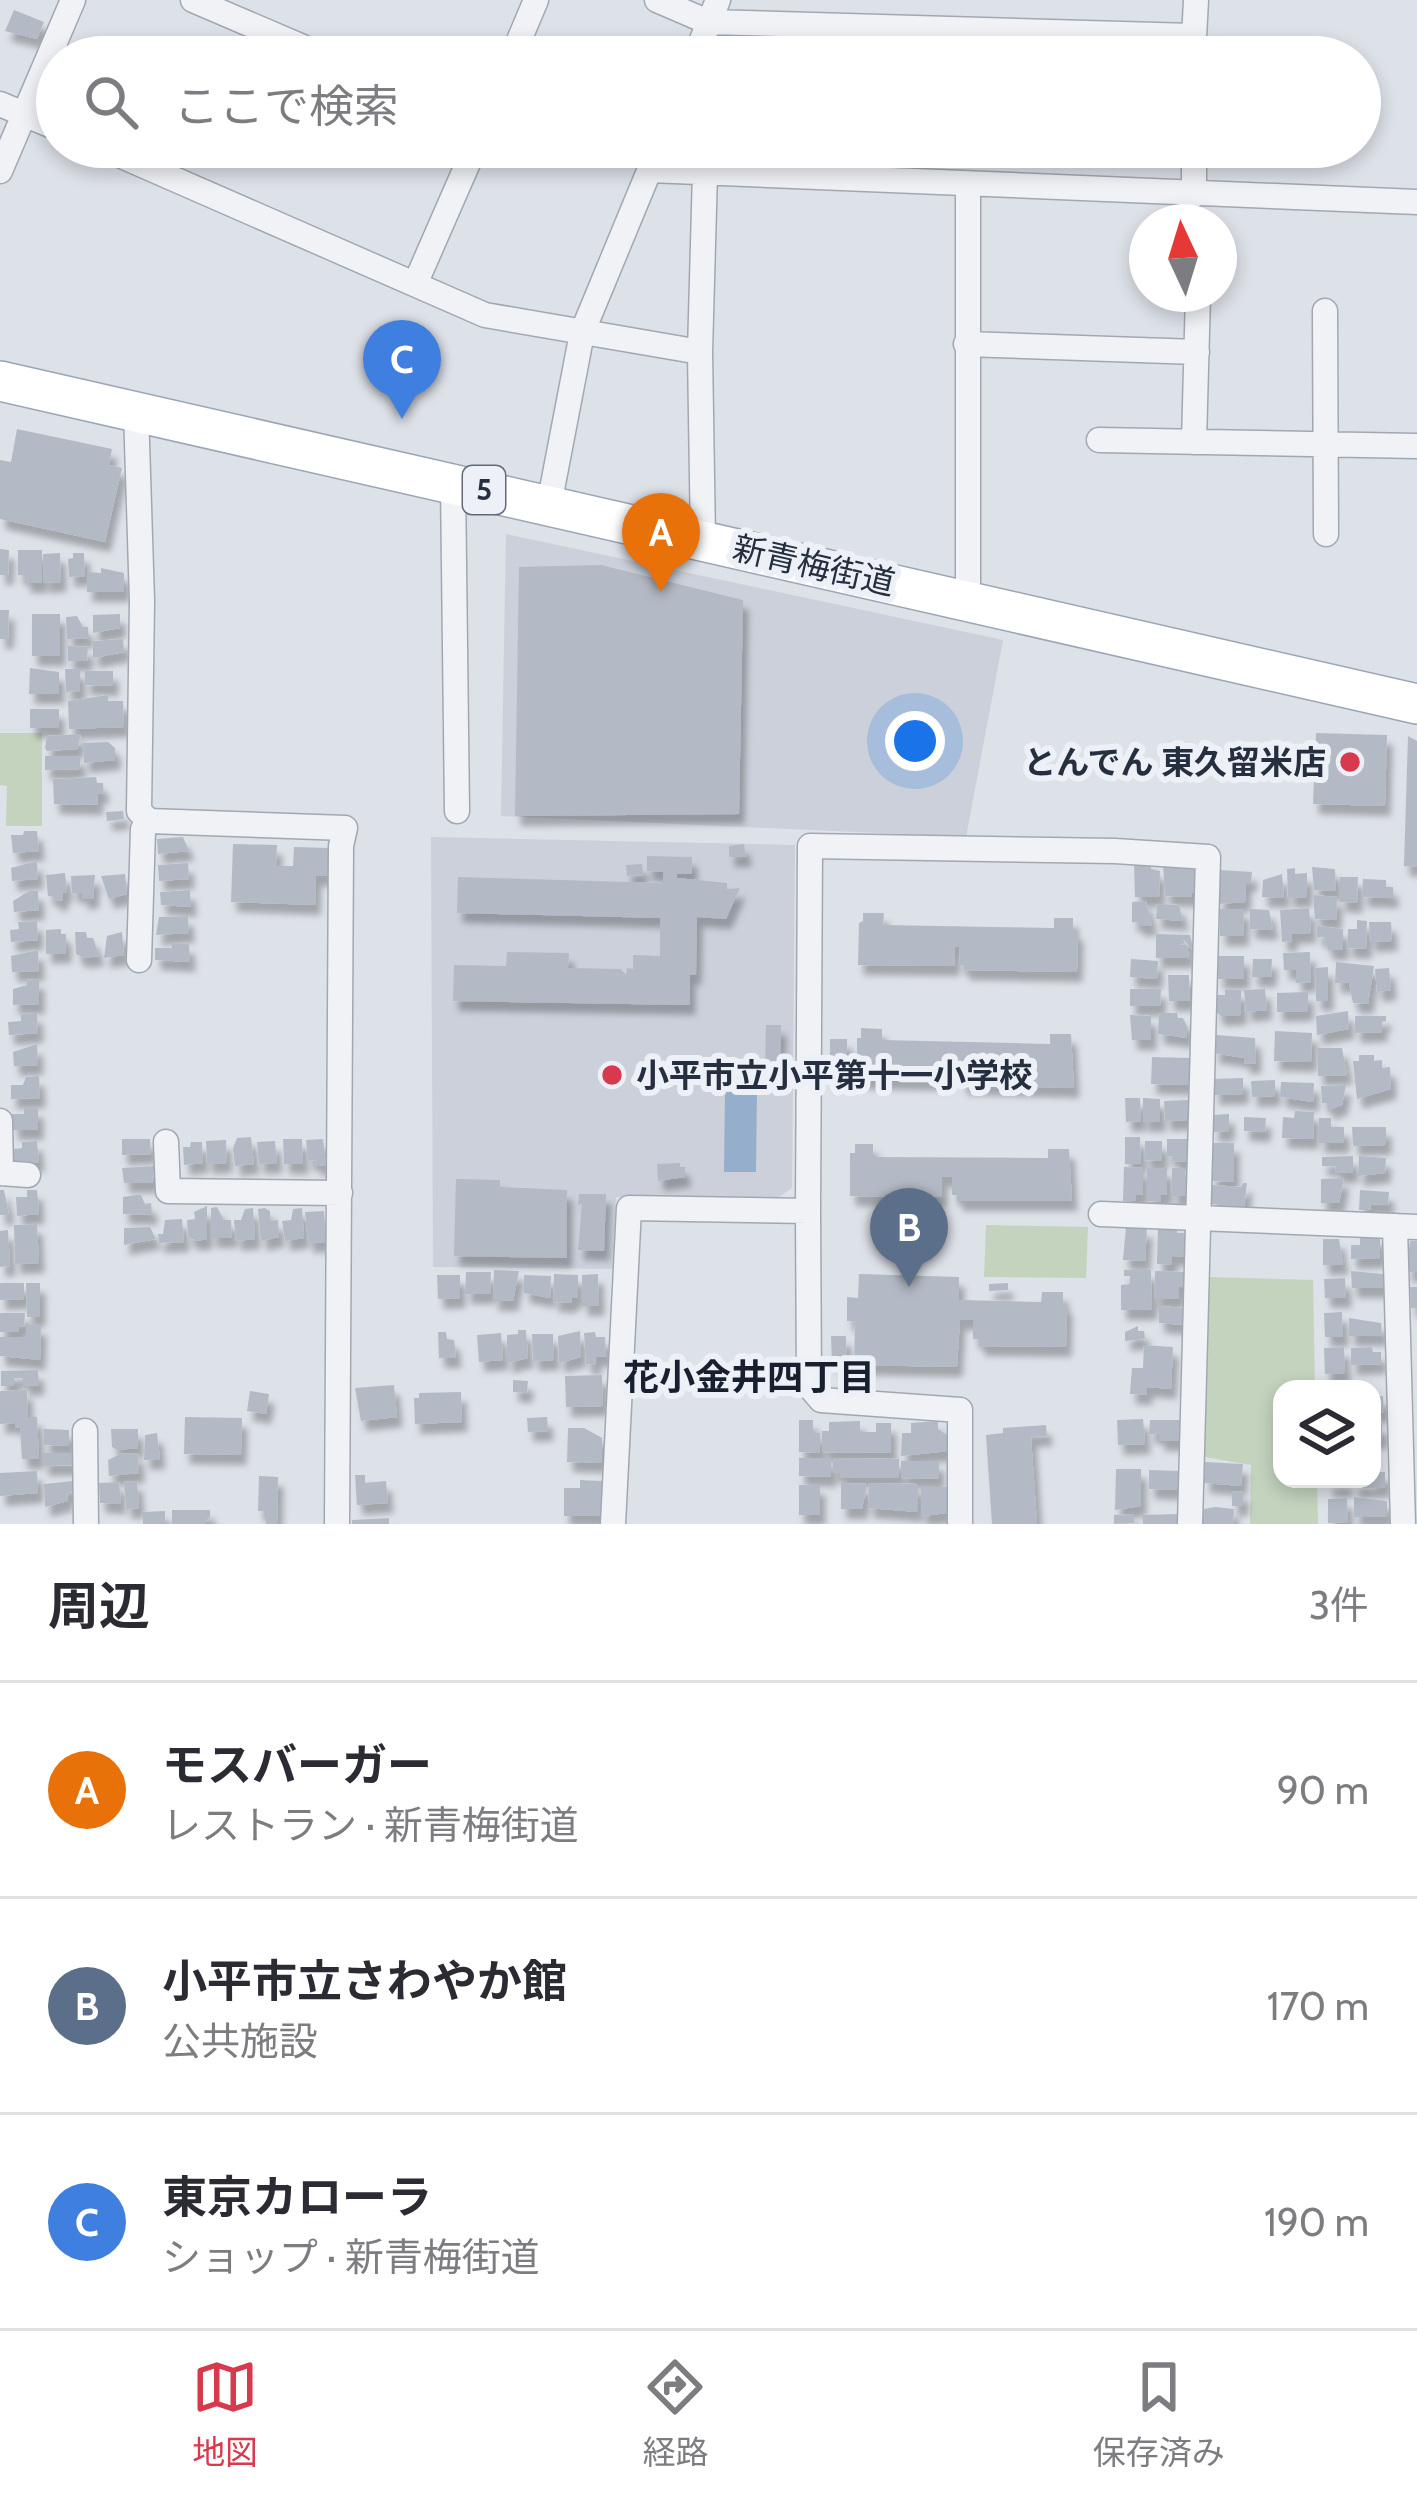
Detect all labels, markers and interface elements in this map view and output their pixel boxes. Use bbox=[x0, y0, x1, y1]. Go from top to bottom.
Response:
search box bbox=[36, 36, 1381, 168]
icon: search bbox=[78, 69, 144, 135]
text: ここで検索 bbox=[174, 79, 399, 133]
north arrow bbox=[1129, 204, 1237, 312]
pin: C bbox=[363, 320, 441, 419]
road number: 5 bbox=[463, 466, 505, 514]
pin: A bbox=[622, 493, 700, 592]
street label: 新青梅街道 bbox=[729, 527, 899, 603]
your location bbox=[885, 711, 945, 771]
place label: とんでん 東久留米店 bbox=[1023, 742, 1326, 782]
marker: とんでん 東久留米店 bbox=[1337, 749, 1363, 775]
place label: 小平市立小平第十一小学校 bbox=[636, 1055, 1032, 1095]
marker: 小平市立小平第十一小学校 bbox=[599, 1062, 625, 1088]
pin: B bbox=[870, 1188, 948, 1287]
district label: 花小金井四丁目 bbox=[623, 1355, 875, 1399]
map controls bbox=[1273, 1380, 1381, 1488]
button: layers bbox=[1273, 1380, 1381, 1488]
text: 周辺 bbox=[48, 1575, 150, 1637]
text: 3件 bbox=[1309, 1581, 1369, 1629]
text: モスバーガー bbox=[162, 1738, 432, 1792]
text: A bbox=[75, 1766, 99, 1814]
text: 90 m bbox=[1277, 1766, 1369, 1814]
text: レストラン · 新青梅街道 bbox=[162, 1801, 579, 1849]
text: 小平市立さわやか館 bbox=[162, 1954, 567, 2008]
text: B bbox=[75, 1982, 99, 2030]
text: 170 m bbox=[1267, 1982, 1369, 2030]
text: 公共施設 bbox=[162, 2017, 318, 2065]
text: 東京カローラ bbox=[162, 2170, 432, 2224]
text: C bbox=[75, 2198, 99, 2246]
text: 190 m bbox=[1264, 2198, 1369, 2246]
text: ショップ · 新青梅街道 bbox=[162, 2233, 540, 2281]
tab: 地図 bbox=[192, 2354, 258, 2474]
tab: 経路 bbox=[642, 2354, 708, 2474]
tab: 保存済み bbox=[1093, 2354, 1225, 2474]

